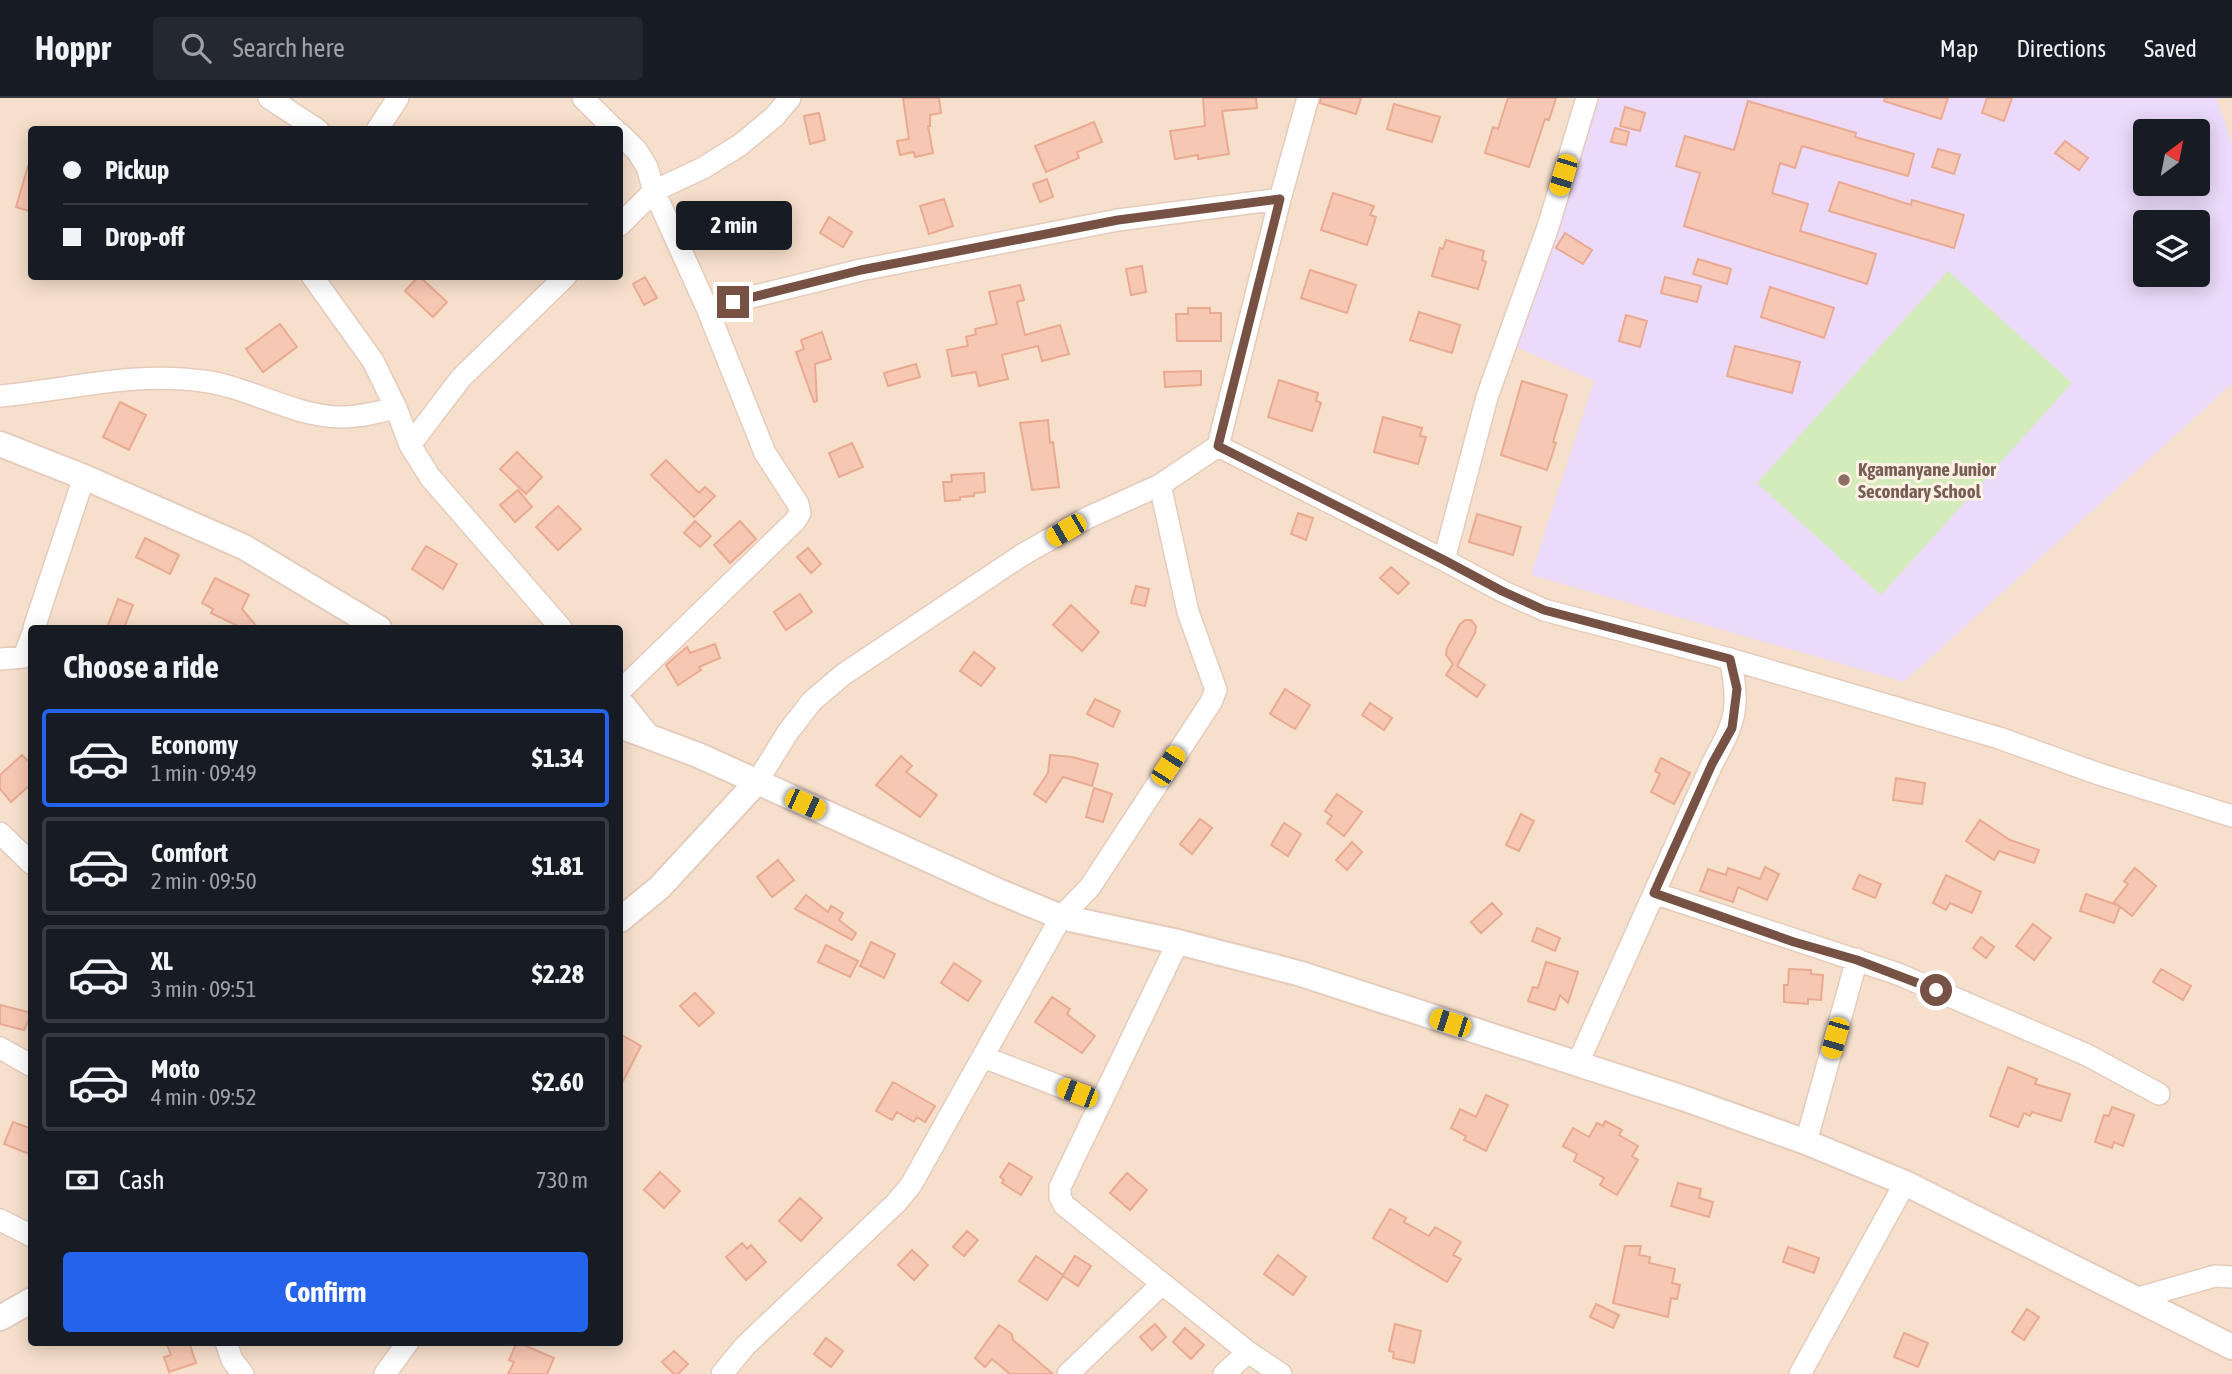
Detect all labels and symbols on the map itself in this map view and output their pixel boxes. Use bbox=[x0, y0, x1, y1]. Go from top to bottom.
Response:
north arrow bbox=[2133, 119, 2210, 196]
car bbox=[1547, 152, 1580, 198]
callout: 2 min bbox=[675, 200, 791, 250]
route end bbox=[717, 286, 749, 318]
place label: Kgamanyane Junior Secondary School bbox=[1858, 458, 1996, 502]
marker: Kgamanyane Junior Secondary School bbox=[1836, 472, 1852, 488]
car bbox=[1043, 510, 1090, 550]
car bbox=[1148, 743, 1189, 789]
car bbox=[782, 786, 829, 822]
route start bbox=[1920, 974, 1952, 1006]
car bbox=[1427, 1007, 1474, 1039]
car bbox=[1820, 1015, 1851, 1061]
car bbox=[1054, 1076, 1101, 1110]

